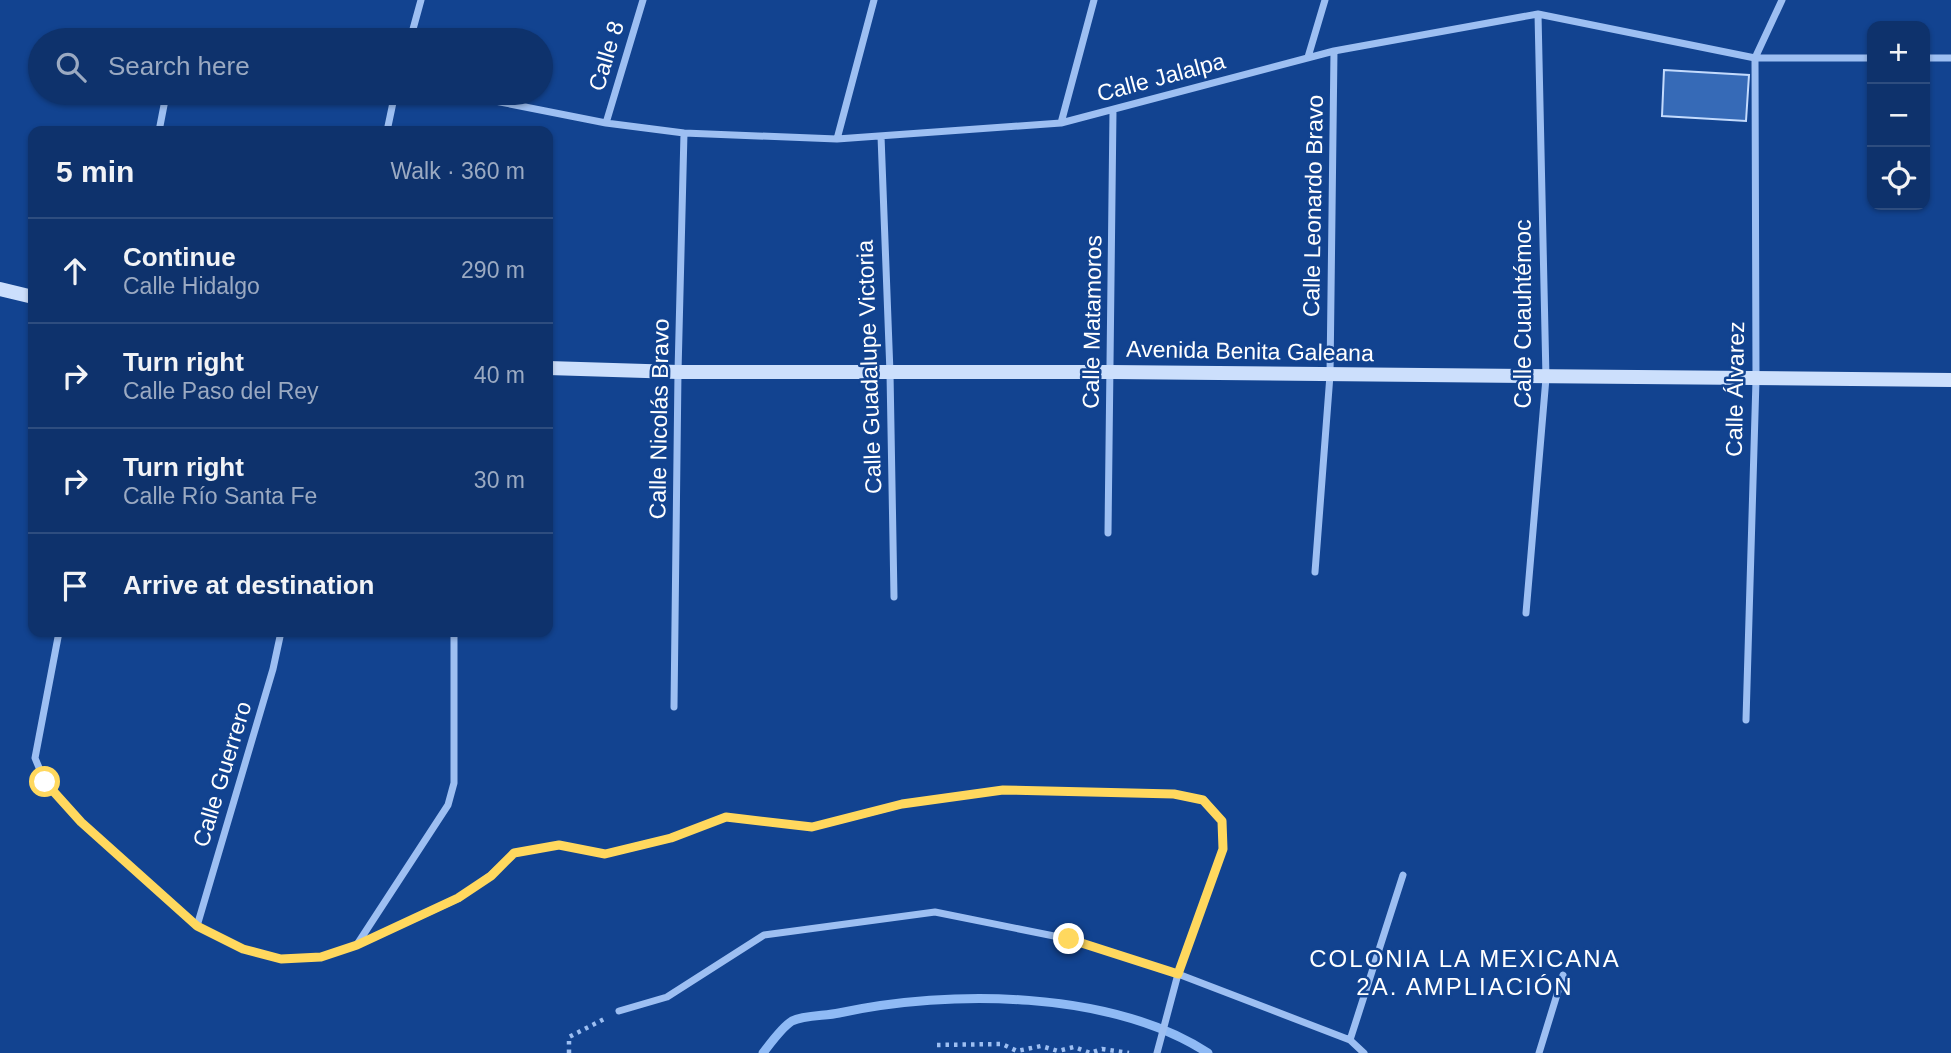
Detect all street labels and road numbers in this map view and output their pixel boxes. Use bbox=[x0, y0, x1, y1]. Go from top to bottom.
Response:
street label: Calle 8 bbox=[583, 18, 629, 94]
street label: Calle Jalalpa bbox=[1094, 47, 1228, 107]
street label: Calle Leonardo Bravo bbox=[1298, 95, 1328, 317]
street label: Calle Cuauhtémoc bbox=[1510, 219, 1536, 409]
street label: Calle Matamoros bbox=[1077, 235, 1107, 409]
street label: Calle Guadalupe Victoria bbox=[852, 239, 886, 494]
street label: Calle Nicolás Bravo bbox=[644, 318, 674, 520]
street label: Calle Álvarez bbox=[1721, 321, 1749, 457]
street label: Avenida Benita Galeana bbox=[1126, 336, 1374, 366]
street label: Calle Guerrero bbox=[188, 698, 256, 850]

